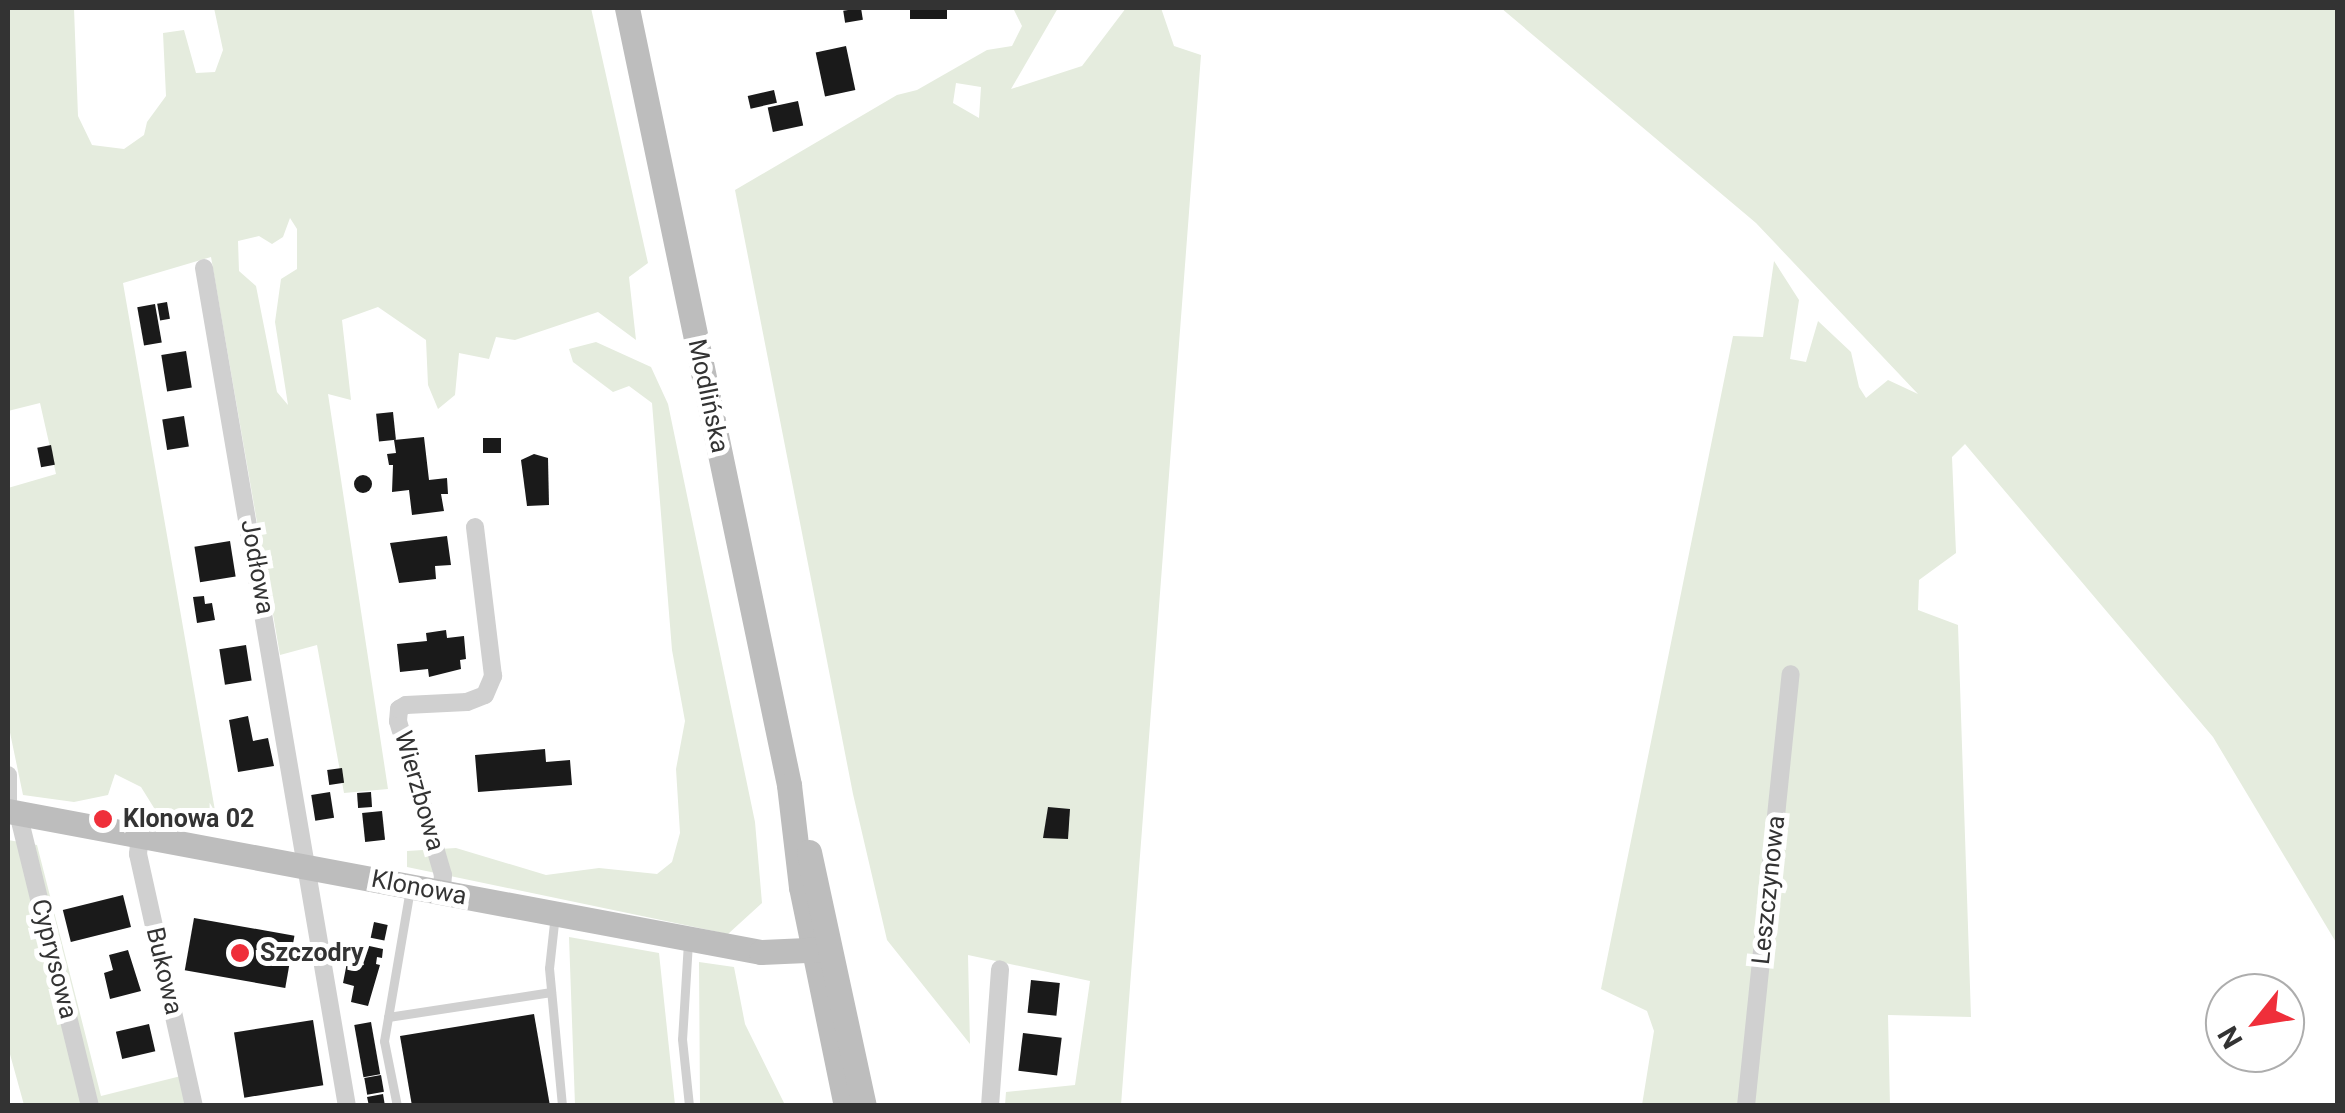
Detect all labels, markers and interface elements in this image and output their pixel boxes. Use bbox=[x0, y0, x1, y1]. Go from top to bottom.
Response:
street label: Modlińska bbox=[681, 336, 735, 456]
street label: Jodłowa bbox=[234, 517, 280, 617]
street label: Wierzbowa bbox=[388, 728, 450, 854]
place label: Klonowa 02 bbox=[123, 804, 254, 834]
marker: Klonowa 02 bbox=[92, 808, 114, 830]
street label: Leszczynowa bbox=[1746, 814, 1792, 966]
street label: Klonowa bbox=[369, 864, 469, 912]
street label: Cyprysowa bbox=[25, 896, 83, 1022]
street label: Bukowa bbox=[139, 924, 189, 1018]
place label: Szczodry bbox=[260, 938, 364, 968]
marker: Szczodry bbox=[229, 942, 251, 964]
north arrow bbox=[2205, 973, 2305, 1073]
text: N bbox=[2211, 1020, 2250, 1054]

